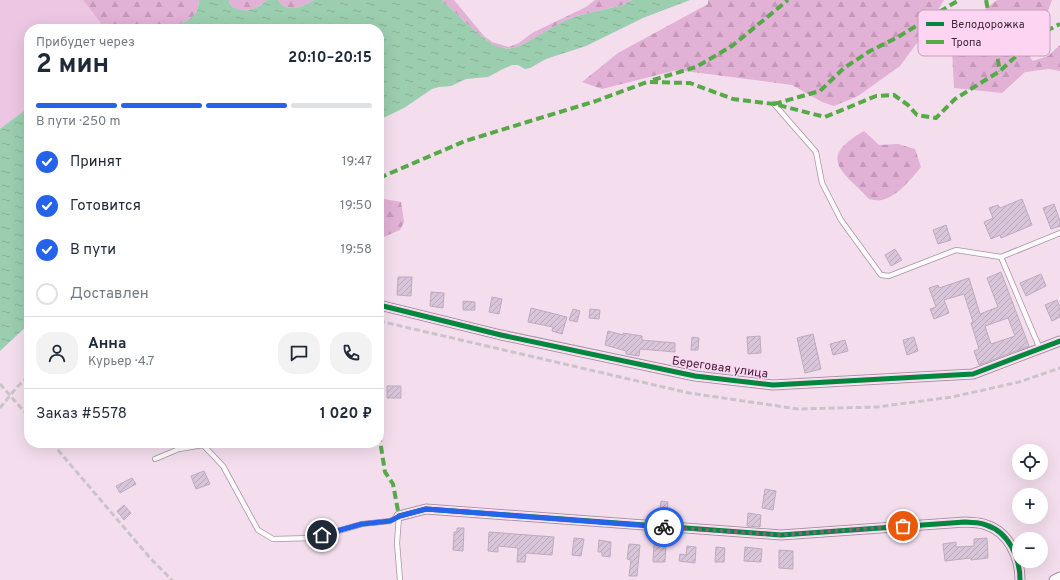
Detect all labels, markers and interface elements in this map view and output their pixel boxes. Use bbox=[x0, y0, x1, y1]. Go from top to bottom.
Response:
legend bbox=[918, 10, 1050, 56]
text: Велодорожка bbox=[951, 18, 1025, 32]
text: Прибудет через bbox=[36, 35, 135, 51]
text: Тропа bbox=[951, 36, 981, 50]
text: 2 мин bbox=[36, 49, 109, 82]
text: 20:10–20:15 bbox=[288, 49, 372, 68]
text: В пути · 250 m bbox=[36, 114, 121, 130]
icon: check bbox=[36, 151, 58, 173]
text: Принят bbox=[70, 153, 122, 172]
text: 19:47 bbox=[342, 154, 372, 170]
icon: check bbox=[36, 195, 58, 217]
text: Готовится bbox=[70, 197, 141, 216]
text: 19:50 bbox=[340, 198, 372, 214]
icon: check bbox=[36, 239, 58, 261]
text: В пути bbox=[70, 241, 116, 260]
text: 19:58 bbox=[340, 242, 372, 258]
text: Доставлен bbox=[70, 285, 149, 304]
button: person bbox=[36, 332, 78, 374]
button: chat bbox=[278, 332, 320, 374]
button: phone bbox=[330, 332, 372, 374]
text: Анна bbox=[88, 335, 126, 354]
street label: Береговая улица bbox=[671, 353, 769, 383]
text: Курьер · 4.7 bbox=[88, 354, 154, 370]
text: Заказ #5578 bbox=[36, 405, 127, 424]
text: 1 020 ₽ bbox=[320, 405, 372, 424]
map controls bbox=[1012, 444, 1048, 568]
button: locate bbox=[1012, 444, 1048, 480]
button: + bbox=[1012, 488, 1048, 524]
courier bbox=[644, 507, 684, 547]
pin bbox=[886, 509, 920, 543]
icon: bag bbox=[892, 515, 914, 537]
icon: bike bbox=[653, 516, 675, 538]
pin bbox=[305, 518, 339, 552]
icon: home bbox=[311, 524, 333, 546]
button: − bbox=[1012, 532, 1048, 568]

